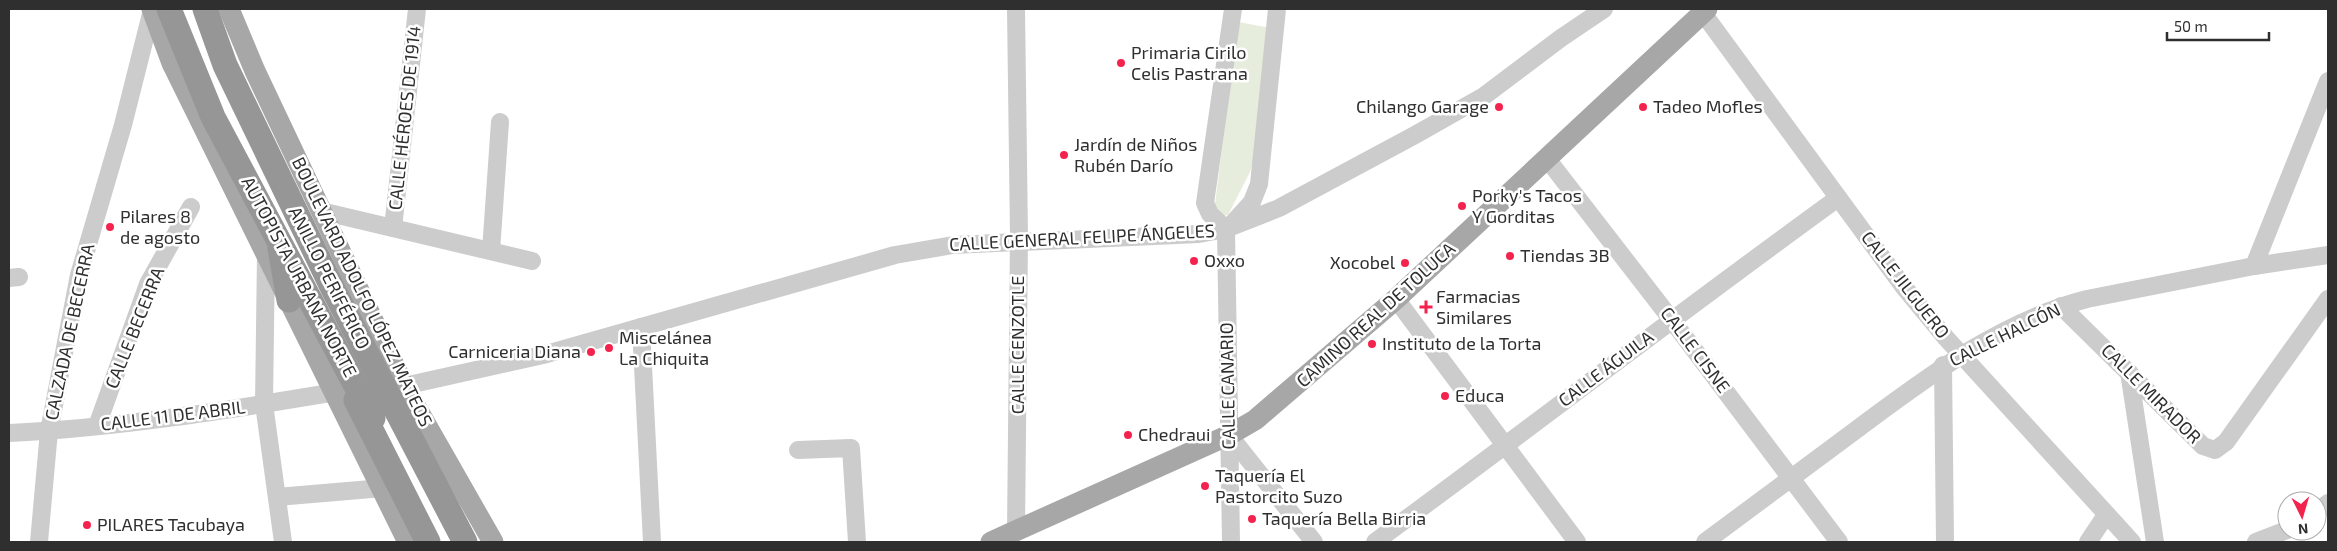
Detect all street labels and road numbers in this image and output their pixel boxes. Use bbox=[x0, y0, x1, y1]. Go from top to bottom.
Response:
street label: CALLE HÉROES DE 1914 bbox=[383, 25, 425, 211]
street label: BOULEVARD ADOLFO LÓPEZ MATEOS bbox=[288, 153, 438, 430]
street label: AUTOPISTA URBANA NORTE bbox=[238, 172, 362, 381]
street label: ANILLO PERIFÉRICO bbox=[284, 203, 375, 353]
street label: CALLE GENERAL FELIPE ÁNGELES bbox=[948, 219, 1215, 255]
street label: CALLE JILGUERO bbox=[1857, 226, 1954, 342]
street label: CAMINO REAL DE TOLUCA bbox=[1291, 237, 1460, 391]
street label: CALZADA DE BECERRA bbox=[40, 241, 99, 422]
street label: CALLE BECERRA bbox=[100, 263, 169, 392]
street label: CALLE CENZOTLE bbox=[1006, 276, 1028, 414]
street label: CALLE HALCÓN bbox=[1945, 298, 2064, 371]
street label: CALLE CISNE bbox=[1656, 302, 1735, 397]
street label: CALLE CANARIO bbox=[1215, 322, 1239, 450]
street label: CALLE ÁGUILA bbox=[1554, 325, 1658, 411]
street label: CALLE MIRADOR bbox=[2097, 339, 2206, 448]
street label: CALLE 11 DE ABRIL bbox=[99, 395, 246, 435]

